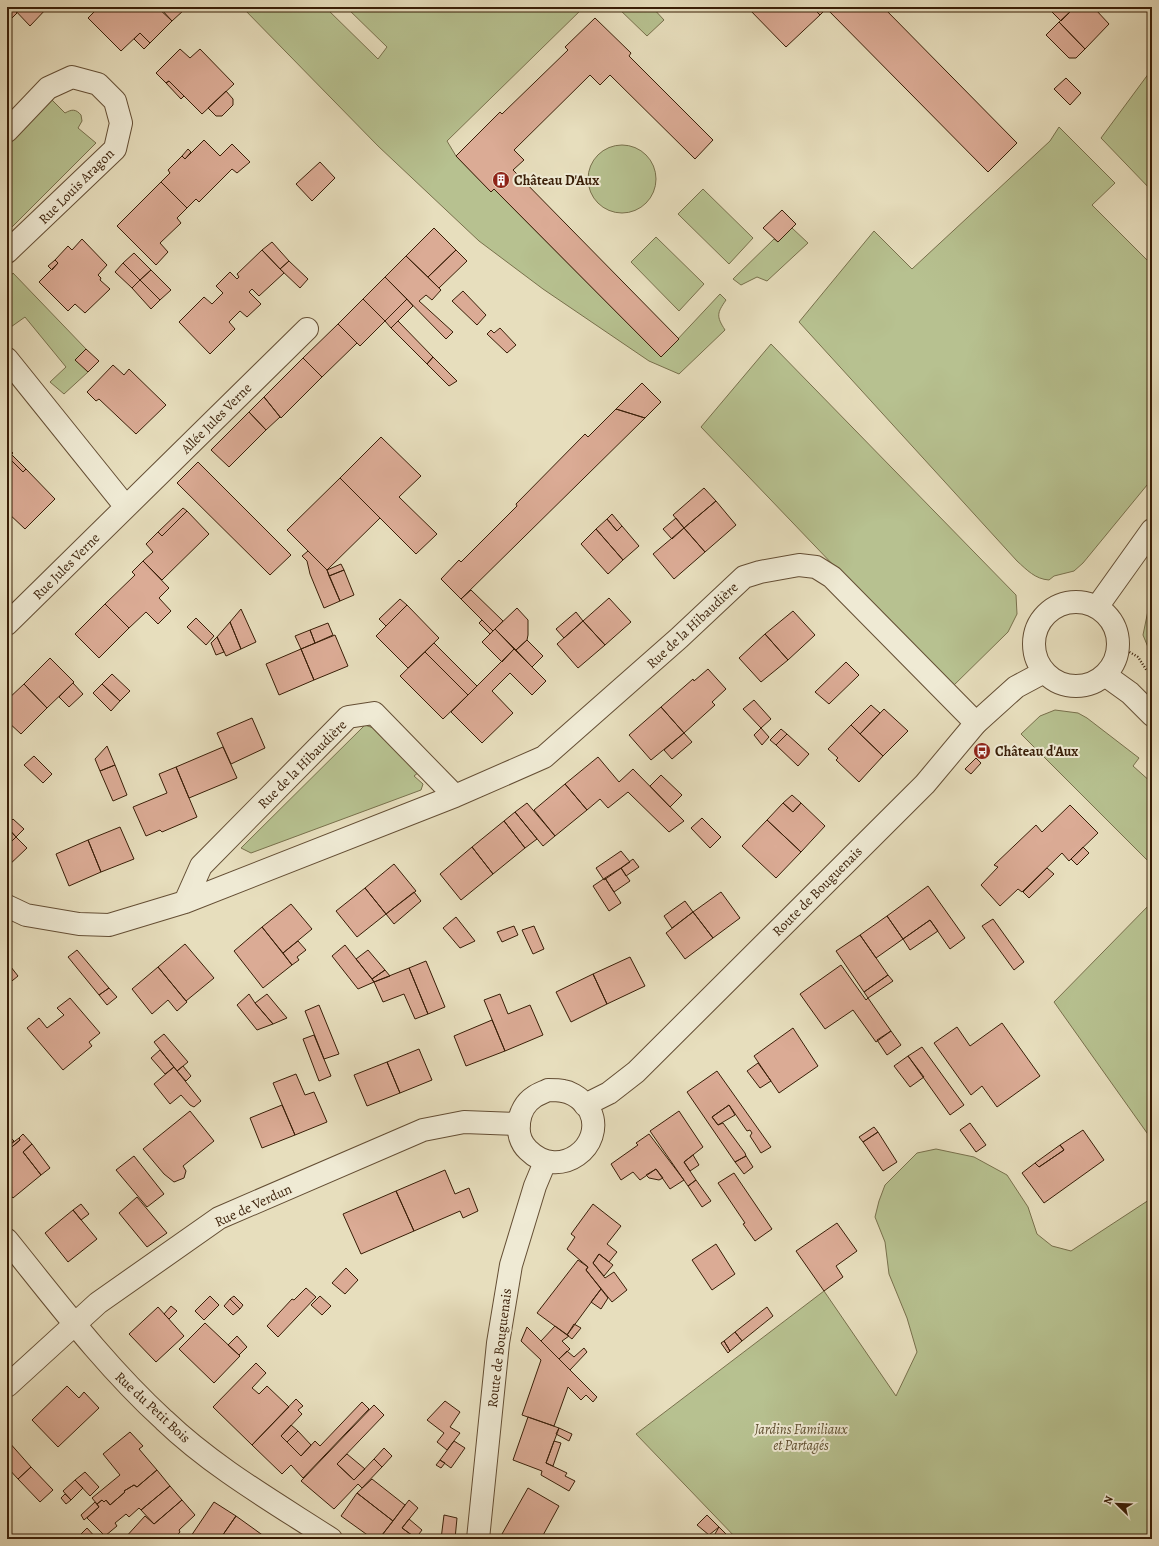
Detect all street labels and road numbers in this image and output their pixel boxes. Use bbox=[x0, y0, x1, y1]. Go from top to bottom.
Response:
street label: Rue Louis Aragon bbox=[34, 144, 119, 228]
street label: Allée Jules Verne bbox=[176, 379, 256, 459]
street label: Rue Jules Verne bbox=[29, 529, 104, 604]
street label: Rue de la Hibaudière bbox=[642, 578, 742, 673]
street label: Rue de la Hibaudière bbox=[254, 716, 351, 813]
street label: Route de Bouguenais bbox=[768, 842, 867, 941]
street label: Rue de Verdun bbox=[212, 1179, 295, 1232]
street label: Route de Bouguenais bbox=[483, 1287, 516, 1409]
street label: Rue du Petit Bois bbox=[111, 1367, 195, 1447]

